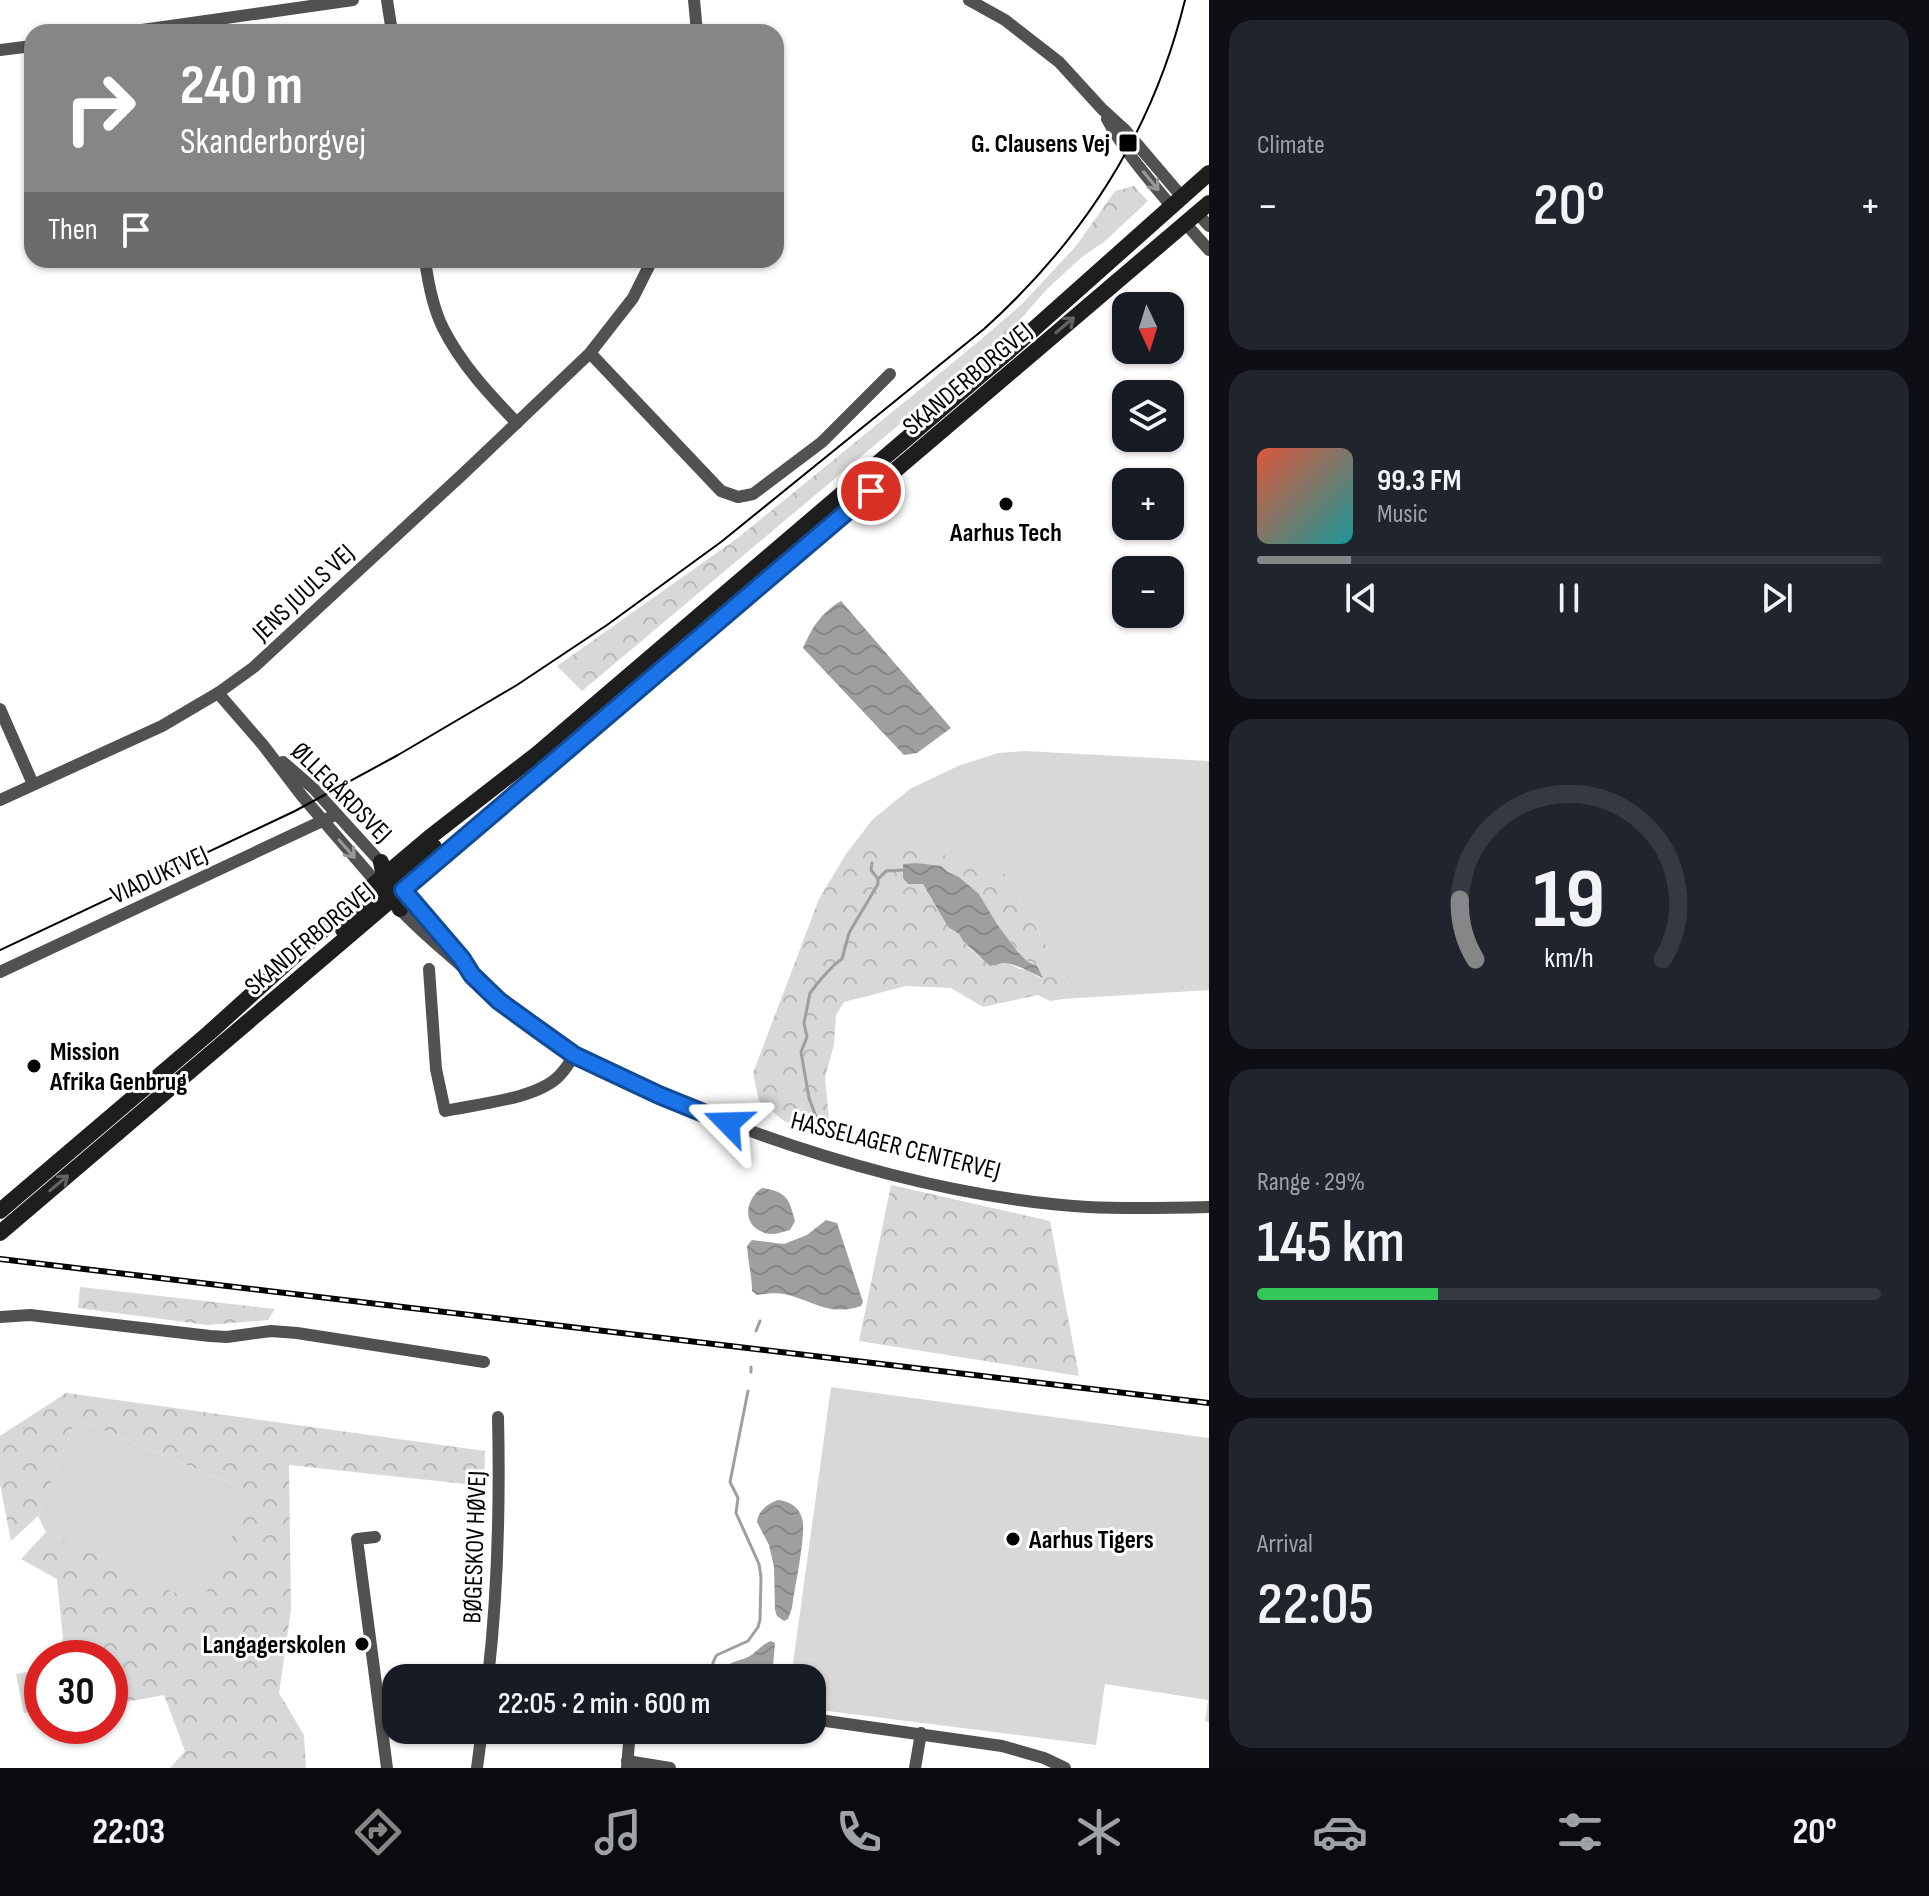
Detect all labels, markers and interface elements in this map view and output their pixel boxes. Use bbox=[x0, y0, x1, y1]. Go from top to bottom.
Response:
text: 240 m bbox=[180, 53, 303, 120]
icon: right bbox=[48, 56, 152, 160]
text: Skanderborgvej bbox=[180, 121, 366, 164]
place label: G. Clausens Vej bbox=[971, 129, 1110, 160]
text: Climate bbox=[1257, 130, 1325, 161]
marker: G. Clausens Vej bbox=[1117, 132, 1139, 154]
one-way arrow bbox=[1142, 170, 1160, 191]
text: 20° bbox=[1533, 170, 1605, 242]
text: − bbox=[1257, 180, 1279, 233]
text: + bbox=[1859, 180, 1881, 233]
icon: arrive bbox=[114, 208, 158, 252]
text: Then bbox=[48, 212, 98, 248]
north arrow bbox=[1112, 292, 1184, 364]
map controls bbox=[1112, 292, 1184, 628]
street label: SKANDERBORGVEJ bbox=[897, 316, 1039, 442]
one-way arrow bbox=[1055, 317, 1075, 335]
button: layers bbox=[1112, 380, 1184, 452]
pin bbox=[837, 457, 905, 525]
text: 99.3 FM bbox=[1377, 463, 1461, 499]
button: + bbox=[1112, 468, 1184, 540]
icon: arrive bbox=[849, 469, 893, 513]
marker: Aarhus Tech bbox=[997, 495, 1015, 513]
text: Music bbox=[1377, 499, 1428, 530]
place label: Aarhus Tech bbox=[949, 518, 1062, 549]
street label: JENS JUULS VEJ bbox=[246, 538, 361, 649]
button: − bbox=[1112, 556, 1184, 628]
icon: previous bbox=[1339, 576, 1383, 620]
icon: pause bbox=[1547, 576, 1591, 620]
icon: next bbox=[1755, 576, 1799, 620]
street label: ØLLEGÅRDSVEJ bbox=[284, 736, 398, 850]
one-way arrow bbox=[338, 838, 356, 859]
street label: VIADUKTVEJ bbox=[106, 839, 213, 911]
text: 19 bbox=[1533, 851, 1605, 951]
street label: SKANDERBORGVEJ bbox=[239, 876, 381, 1002]
text: km/h bbox=[1544, 941, 1594, 976]
place label: Mission Afrika Genbrug bbox=[49, 1037, 187, 1098]
marker: Mission Afrika Genbrug bbox=[25, 1057, 43, 1075]
position arrow bbox=[686, 1081, 770, 1165]
street label: HASSELAGER CENTERVEJ bbox=[788, 1105, 1004, 1188]
text: Range · 29% bbox=[1257, 1167, 1365, 1198]
one-way arrow bbox=[49, 1174, 69, 1192]
text: 145 km bbox=[1257, 1207, 1405, 1279]
street label: BØGESKOV HØVEJ bbox=[457, 1470, 494, 1624]
place label: Aarhus Tigers bbox=[1028, 1525, 1154, 1556]
text: Arrival bbox=[1257, 1529, 1313, 1560]
marker: Aarhus Tigers bbox=[1004, 1530, 1022, 1548]
text: 22:05 bbox=[1257, 1569, 1374, 1641]
place label: Langagerskolen bbox=[203, 1630, 346, 1661]
marker: Langagerskolen bbox=[353, 1635, 371, 1653]
speed limit sign: 30 bbox=[24, 1640, 128, 1744]
text: 22:05 · 2 min · 600 m bbox=[498, 1686, 710, 1722]
icon: directions bbox=[350, 1804, 406, 1860]
icon: music bbox=[590, 1804, 646, 1860]
icon: phone bbox=[831, 1804, 887, 1860]
icon: climate bbox=[1071, 1804, 1127, 1860]
icon: car bbox=[1312, 1804, 1368, 1860]
icon: filters bbox=[1552, 1804, 1608, 1860]
text: 22:03 bbox=[92, 1811, 165, 1854]
text: 20° bbox=[1793, 1811, 1837, 1854]

